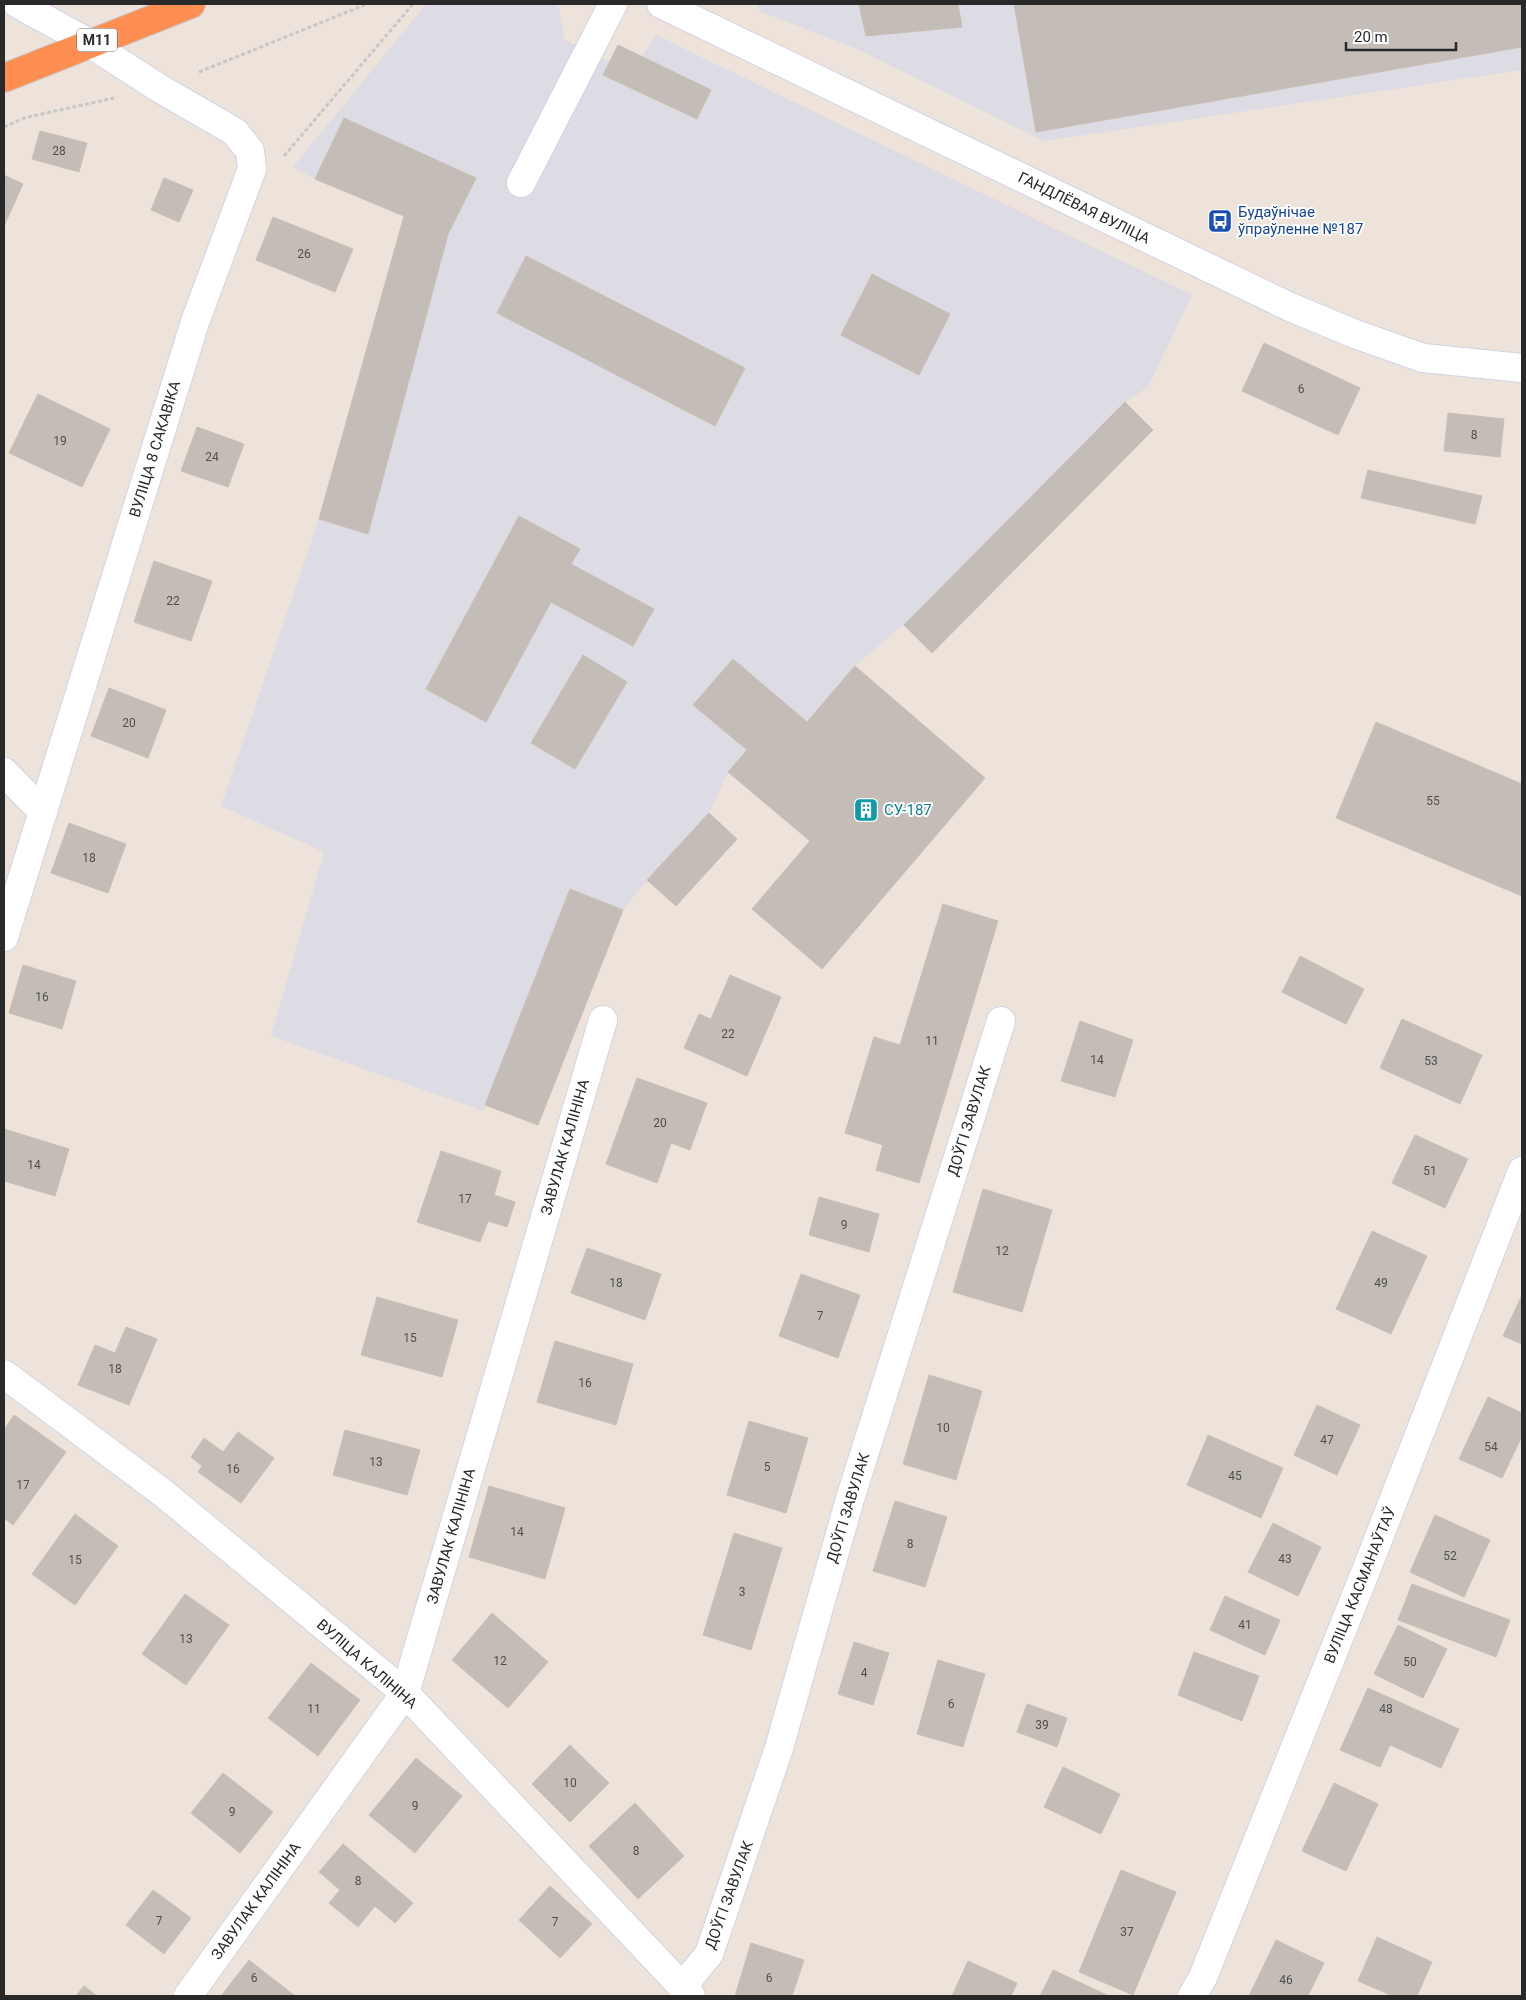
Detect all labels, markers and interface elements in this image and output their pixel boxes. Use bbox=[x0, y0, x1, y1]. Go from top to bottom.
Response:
scale bar bbox=[1346, 20, 1456, 52]
road number: М11 bbox=[77, 28, 117, 52]
text: 20 m bbox=[1354, 28, 1388, 46]
house number: 28 bbox=[52, 144, 66, 158]
street label: ГАНДЛЁВАЯ ВУЛІЦА bbox=[1015, 168, 1153, 248]
place label: Будаўнічае ўпраўленне №187 bbox=[1238, 203, 1363, 238]
bus stop icon: Будаўнічае ўпраўленне №187 bbox=[1207, 208, 1233, 234]
house number: 26 bbox=[297, 247, 311, 261]
street label: ВУЛІЦА 8 САКАВІКА bbox=[126, 378, 184, 519]
house number: 6 bbox=[1298, 382, 1305, 396]
house number: 8 bbox=[1471, 428, 1478, 442]
house number: 19 bbox=[53, 434, 67, 448]
house number: 24 bbox=[205, 450, 219, 464]
house number: 22 bbox=[166, 594, 180, 608]
house number: 20 bbox=[122, 716, 136, 730]
house number: 55 bbox=[1426, 794, 1440, 808]
building icon: СУ-187 bbox=[853, 797, 879, 823]
place label: СУ-187 bbox=[884, 801, 932, 819]
house number: 18 bbox=[82, 851, 96, 865]
house number: 16 bbox=[35, 990, 49, 1004]
house number: 22 bbox=[721, 1027, 735, 1041]
house number: 11 bbox=[925, 1034, 939, 1048]
house number: 14 bbox=[1090, 1053, 1104, 1067]
house number: 53 bbox=[1424, 1054, 1438, 1068]
street label: ДОЎГІ ЗАВУЛАК bbox=[944, 1063, 994, 1178]
street label: ЗАВУЛАК КАЛІНІНА bbox=[537, 1077, 593, 1217]
house number: 20 bbox=[653, 1116, 667, 1130]
house number: 14 bbox=[27, 1158, 41, 1172]
house number: 51 bbox=[1423, 1164, 1437, 1178]
house number: 17 bbox=[458, 1192, 472, 1206]
house number: 9 bbox=[841, 1218, 847, 1232]
house number: 12 bbox=[995, 1244, 1009, 1258]
house number: 18 bbox=[609, 1276, 623, 1290]
house number: 49 bbox=[1374, 1276, 1388, 1290]
house number: 7 bbox=[817, 1309, 824, 1323]
house number: 15 bbox=[403, 1331, 417, 1345]
house number: 18 bbox=[108, 1362, 122, 1376]
house number: 16 bbox=[578, 1376, 592, 1390]
house number: 10 bbox=[936, 1421, 950, 1435]
house number: 47 bbox=[1320, 1433, 1334, 1447]
house number: 54 bbox=[1484, 1440, 1498, 1454]
street label: ДОЎГІ ЗАВУЛАК bbox=[823, 1450, 873, 1565]
house number: 13 bbox=[369, 1455, 383, 1469]
house number: 5 bbox=[764, 1460, 771, 1474]
house number: 16 bbox=[226, 1462, 240, 1476]
street label: ЗАВУЛАК КАЛІНІНА bbox=[423, 1466, 479, 1606]
house number: 45 bbox=[1228, 1469, 1242, 1483]
house number: 17 bbox=[16, 1478, 30, 1492]
street label: ВУЛІЦА КАСМАНАЎТАЎ bbox=[1320, 1504, 1400, 1666]
house number: 14 bbox=[510, 1525, 524, 1539]
house number: 8 bbox=[907, 1537, 914, 1551]
house number: 52 bbox=[1443, 1549, 1457, 1563]
house number: 43 bbox=[1278, 1552, 1292, 1566]
house number: 15 bbox=[68, 1553, 82, 1567]
house number: 3 bbox=[739, 1585, 745, 1599]
street label: ВУЛІЦА КАЛІНІНА bbox=[313, 1615, 421, 1713]
house number: 41 bbox=[1238, 1618, 1252, 1632]
house number: 13 bbox=[179, 1632, 193, 1646]
house number: 12 bbox=[493, 1654, 507, 1668]
house number: 50 bbox=[1403, 1655, 1417, 1669]
house number: 4 bbox=[861, 1666, 868, 1680]
house number: 6 bbox=[948, 1697, 955, 1711]
house number: 11 bbox=[307, 1702, 321, 1716]
house number: 48 bbox=[1379, 1702, 1393, 1716]
house number: 39 bbox=[1035, 1718, 1049, 1732]
house number: 10 bbox=[563, 1776, 577, 1790]
house number: 9 bbox=[412, 1799, 418, 1813]
house number: 9 bbox=[229, 1805, 235, 1819]
street label: ДОЎГІ ЗАВУЛАК bbox=[701, 1838, 757, 1952]
street label: ЗАВУЛАК КАЛІНІНА bbox=[207, 1839, 305, 1963]
house number: 8 bbox=[633, 1844, 640, 1858]
house number: 8 bbox=[355, 1874, 362, 1888]
house number: 7 bbox=[156, 1914, 163, 1928]
house number: 7 bbox=[552, 1915, 559, 1929]
house number: 37 bbox=[1120, 1925, 1134, 1939]
house number: 6 bbox=[251, 1971, 258, 1985]
house number: 6 bbox=[766, 1971, 773, 1985]
house number: 46 bbox=[1279, 1973, 1293, 1987]

